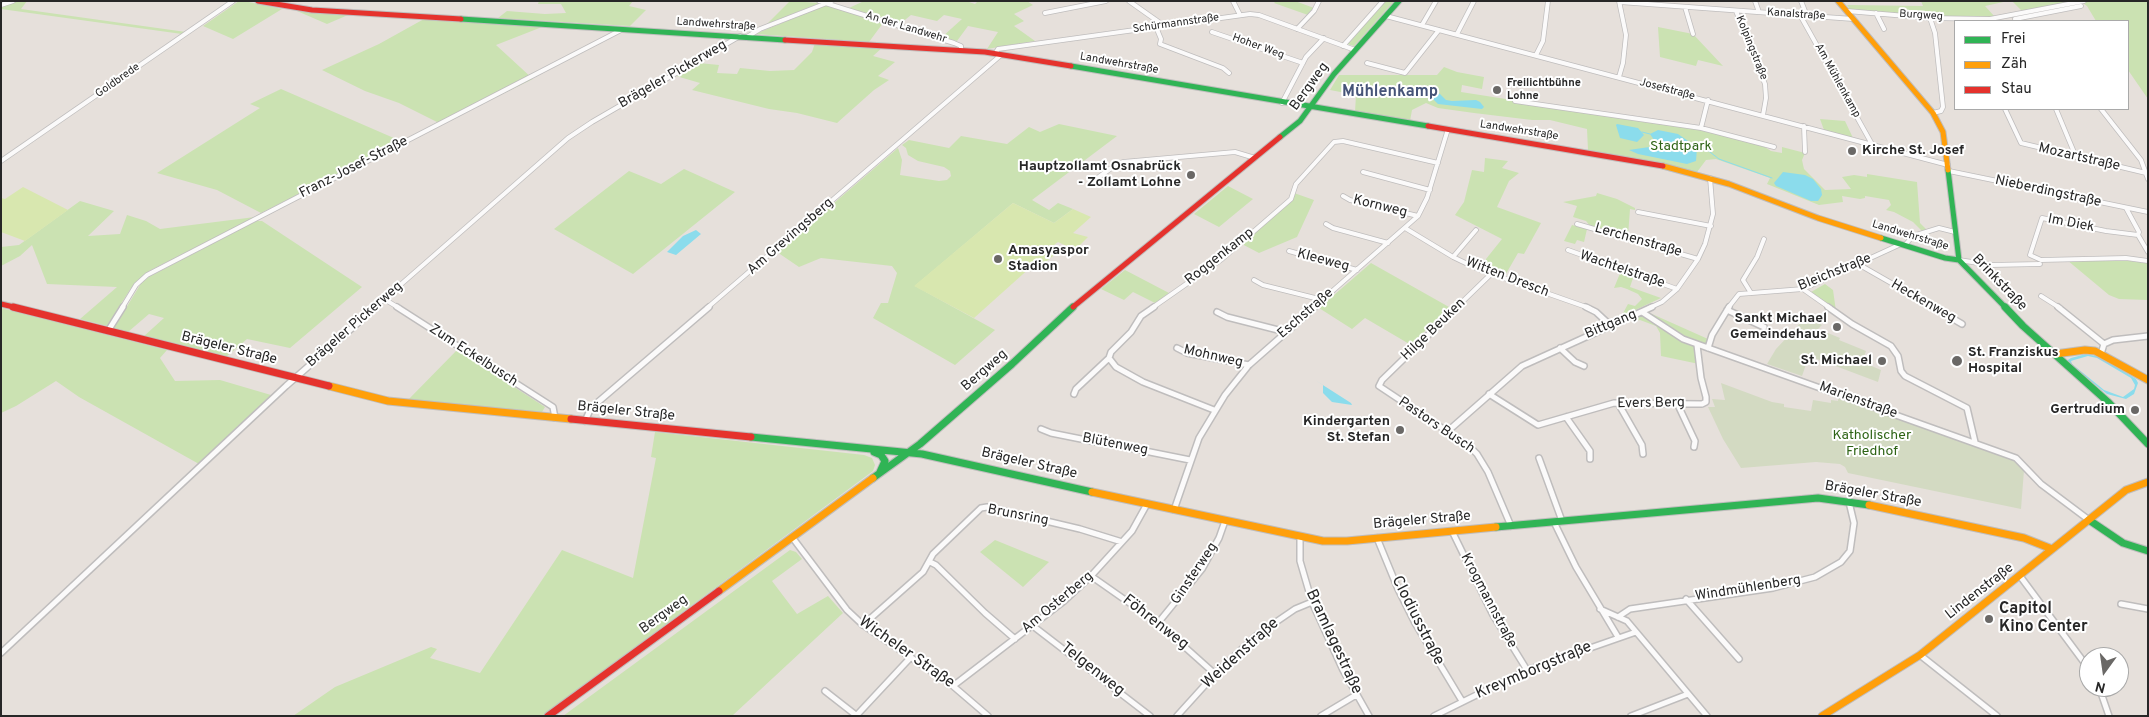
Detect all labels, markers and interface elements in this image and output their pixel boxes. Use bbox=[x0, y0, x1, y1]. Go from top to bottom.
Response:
street label: Kanalstraße bbox=[1766, 6, 1826, 24]
street label: Burgweg bbox=[1899, 8, 1943, 24]
street label: An der Landwehr bbox=[864, 9, 948, 47]
street label: Schürmannstraße bbox=[1132, 11, 1220, 37]
street label: Kolpingstraße bbox=[1732, 14, 1770, 82]
street label: Landwehrstraße bbox=[676, 16, 756, 34]
legend bbox=[1954, 20, 2129, 110]
text: Frei bbox=[2001, 30, 2026, 49]
street label: Hoher Weg bbox=[1230, 31, 1286, 63]
street label: Brägeler Pickerweg bbox=[616, 37, 730, 113]
street label: Am Mühlenkamp bbox=[1811, 42, 1863, 120]
street label: Landwehrstraße bbox=[1079, 51, 1159, 77]
text: Zäh bbox=[2001, 55, 2027, 74]
street label: Bergweg bbox=[1287, 60, 1333, 114]
street label: Goldbrede bbox=[93, 61, 143, 101]
street label: Josefstraße bbox=[1638, 76, 1696, 104]
place label: Freilichtbühne Lohne bbox=[1507, 77, 1581, 103]
text: Stau bbox=[2001, 80, 2032, 99]
district label: Mühlenkamp bbox=[1342, 83, 1438, 103]
marker: Freilichtbühne Lohne bbox=[1491, 84, 1503, 96]
street label: Landwehrstraße bbox=[1479, 118, 1559, 144]
street label: Franz-Josef-Straße bbox=[297, 133, 411, 203]
park label: Stadtpark bbox=[1650, 139, 1712, 155]
street label: Mozartstraße bbox=[2037, 140, 2121, 176]
place label: Kirche St. Josef bbox=[1862, 143, 1964, 159]
marker: Kirche St. Josef bbox=[1846, 145, 1858, 157]
place label: Hauptzollamt Osnabrück - Zollamt Lohne bbox=[1019, 159, 1181, 192]
marker: Hauptzollamt Osnabrück - Zollamt Lohne bbox=[1185, 169, 1197, 181]
street label: Nieberdingstraße bbox=[1993, 173, 2103, 211]
street label: Kornweg bbox=[1351, 192, 1409, 222]
street label: Am Grevingsberg bbox=[744, 195, 838, 279]
street label: Im Diek bbox=[2046, 211, 2096, 237]
street label: Landwehrstraße bbox=[1870, 218, 1950, 254]
street label: Lerchenstraße bbox=[1592, 220, 1684, 262]
street label: Roggenkamp bbox=[1182, 225, 1258, 289]
place label: Amasyaspor Stadion bbox=[1008, 243, 1089, 276]
street label: Kleeweg bbox=[1295, 246, 1351, 276]
street label: Wachtelstraße bbox=[1577, 248, 1667, 292]
street label: Bleichstraße bbox=[1796, 251, 1874, 295]
street label: Brinkstraße bbox=[1968, 251, 2030, 315]
marker: Amasyaspor Stadion bbox=[992, 253, 1004, 265]
street label: Witten Dresch bbox=[1463, 254, 1551, 302]
street label: Heckenweg bbox=[1887, 277, 1959, 327]
street label: Brägeler Pickerweg bbox=[303, 279, 407, 371]
street label: Eschstraße bbox=[1275, 285, 1337, 343]
street label: Hilge Beuken bbox=[1398, 295, 1470, 365]
street label: Bittgang bbox=[1583, 307, 1639, 343]
place label: Sankt Michael Gemeindehaus bbox=[1730, 311, 1827, 344]
street label: Zum Eckelbusch bbox=[426, 321, 520, 391]
marker: Sankt Michael Gemeindehaus bbox=[1831, 321, 1843, 333]
street label: Brägeler Straße bbox=[179, 329, 279, 369]
street label: Mohnweg bbox=[1182, 342, 1244, 372]
place label: St. Franziskus Hospital bbox=[1968, 345, 2059, 378]
street label: Bergweg bbox=[959, 346, 1011, 396]
place label: St. Michael bbox=[1801, 353, 1872, 369]
marker: St. Franziskus Hospital bbox=[1950, 354, 1964, 368]
marker: St. Michael bbox=[1876, 355, 1888, 367]
street label: Marienstraße bbox=[1817, 379, 1899, 423]
street label: Pastors Busch bbox=[1395, 394, 1477, 458]
street label: Evers Berg bbox=[1617, 395, 1685, 413]
street label: Brägeler Straße bbox=[576, 399, 676, 425]
place label: Gertrudium bbox=[2050, 402, 2125, 418]
marker: Gertrudium bbox=[2129, 404, 2141, 416]
place label: Kindergarten St. Stefan bbox=[1303, 414, 1390, 447]
marker: Kindergarten St. Stefan bbox=[1394, 424, 1406, 436]
park label: Katholischer Friedhof bbox=[1833, 428, 1911, 461]
street label: Blütenweg bbox=[1081, 430, 1149, 460]
street label: Brägeler Straße bbox=[979, 445, 1079, 483]
street label: Brägeler Straße bbox=[1823, 478, 1923, 512]
street label: Brunsring bbox=[986, 502, 1050, 530]
street label: Brägeler Straße bbox=[1372, 508, 1472, 534]
street label: Ginsterweg bbox=[1168, 540, 1222, 608]
street label: Krogmannstraße bbox=[1456, 551, 1520, 651]
street label: Lindenstraße bbox=[1943, 560, 2017, 624]
street label: Am Osterberg bbox=[1019, 568, 1097, 638]
street label: Windmühlenberg bbox=[1694, 572, 1802, 606]
street label: Clodiusstraße bbox=[1386, 573, 1448, 669]
street label: Bramlagestraße bbox=[1300, 587, 1366, 697]
street label: Föhrenweg bbox=[1118, 591, 1192, 655]
street label: Bergweg bbox=[637, 592, 691, 638]
place label: Capitol Kino Center bbox=[1999, 600, 2088, 638]
street label: Wicheler Straße bbox=[854, 613, 958, 693]
marker: Capitol Kino Center bbox=[1983, 613, 1995, 625]
street label: Weidenstraße bbox=[1199, 614, 1283, 694]
street label: Kreymborgstraße bbox=[1473, 638, 1595, 704]
street label: Telgenweg bbox=[1056, 639, 1128, 701]
north arrow bbox=[2079, 647, 2129, 697]
text: N bbox=[2094, 677, 2107, 696]

